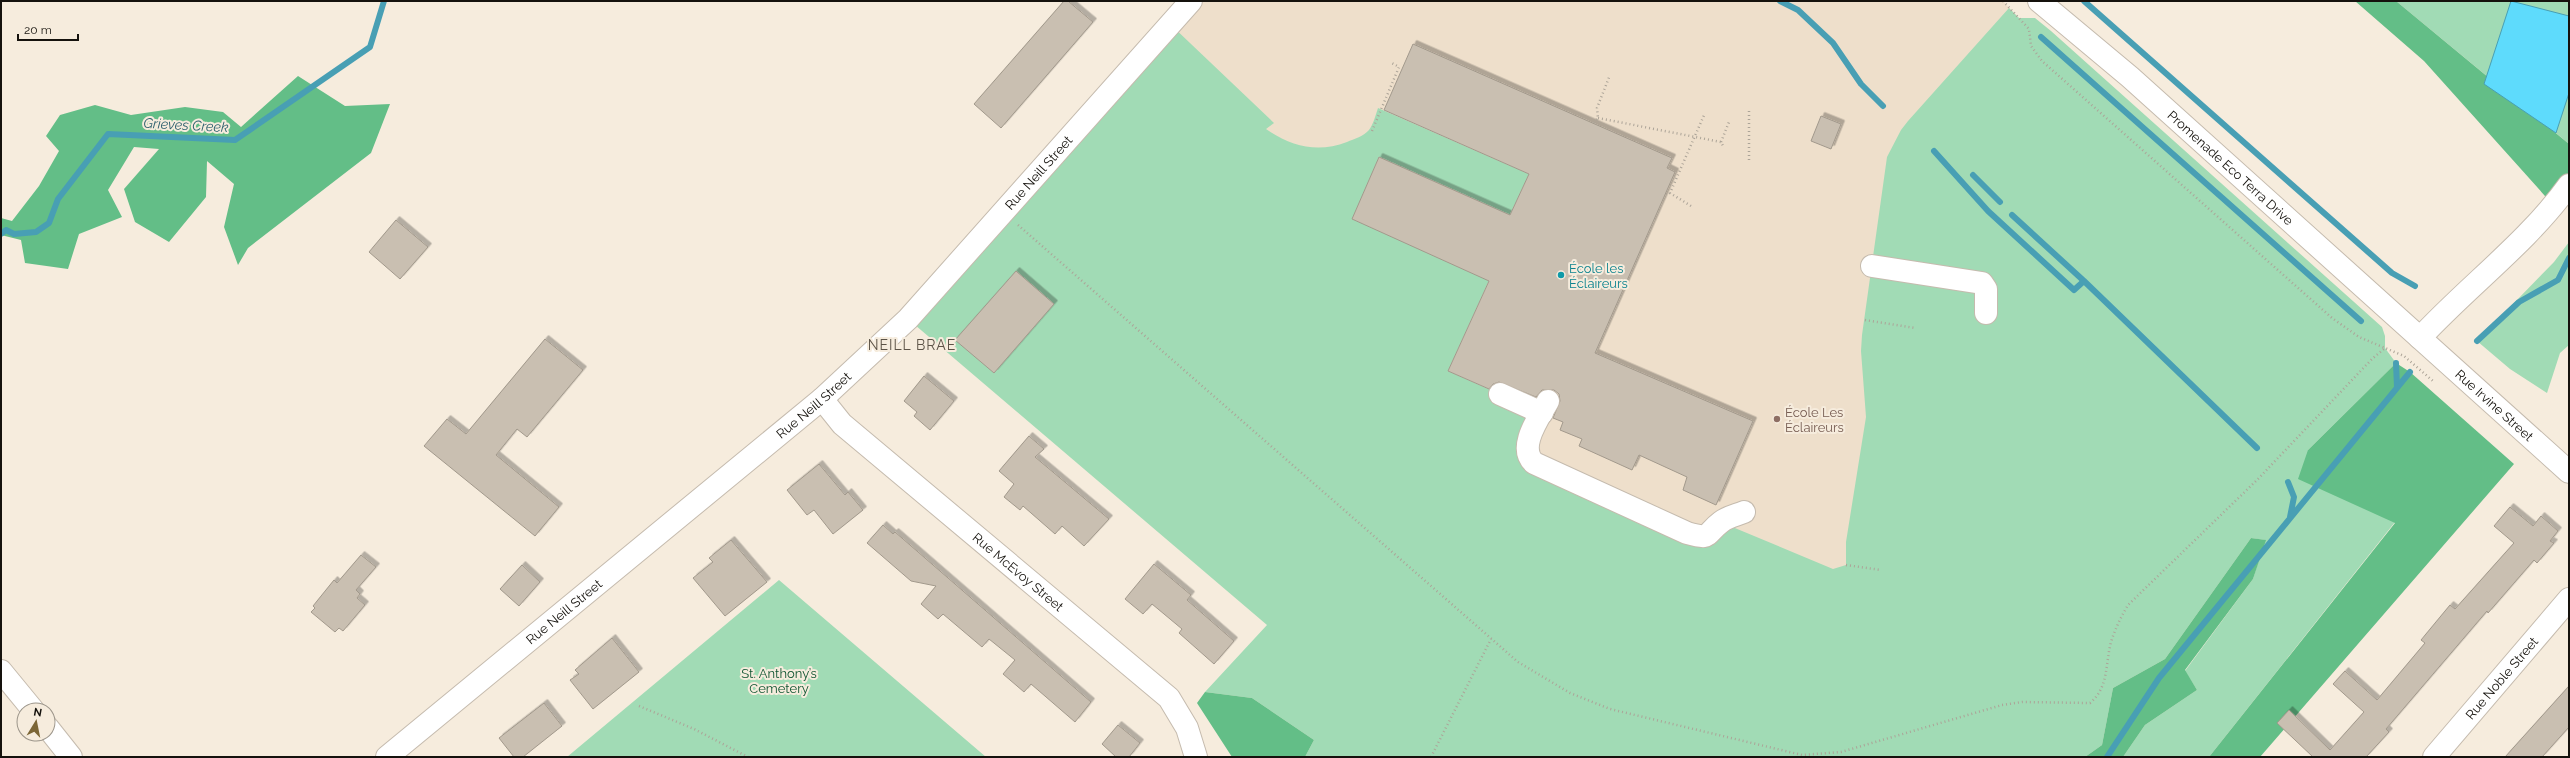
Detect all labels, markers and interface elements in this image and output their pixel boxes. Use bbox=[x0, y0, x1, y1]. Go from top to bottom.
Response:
scale bar bbox=[18, 16, 78, 42]
text: 20 m bbox=[24, 23, 52, 37]
street label: Promenade Eco Terra Drive bbox=[2165, 107, 2297, 228]
water label: Grieves Creek bbox=[143, 115, 229, 135]
street label: Rue Neill Street bbox=[1002, 132, 1076, 212]
place label: École les Éclaireurs bbox=[1569, 261, 1628, 291]
marker: École les Éclaireurs bbox=[1556, 270, 1566, 280]
district label: NEILL BRAE bbox=[868, 337, 956, 353]
street label: Rue Irvine Street bbox=[2453, 366, 2537, 444]
street label: Rue Neill Street bbox=[773, 368, 854, 441]
place label: École Les Éclaireurs bbox=[1785, 405, 1844, 435]
marker: École Les Éclaireurs bbox=[1772, 414, 1782, 424]
street label: Rue McEvoy Street bbox=[970, 530, 1067, 614]
street label: Rue Neill Street bbox=[523, 576, 605, 647]
street label: Rue Noble Street bbox=[2462, 633, 2541, 722]
park label: St. Anthony’s Cemetery bbox=[741, 666, 817, 696]
north arrow bbox=[16, 702, 56, 742]
text: N bbox=[32, 706, 43, 720]

